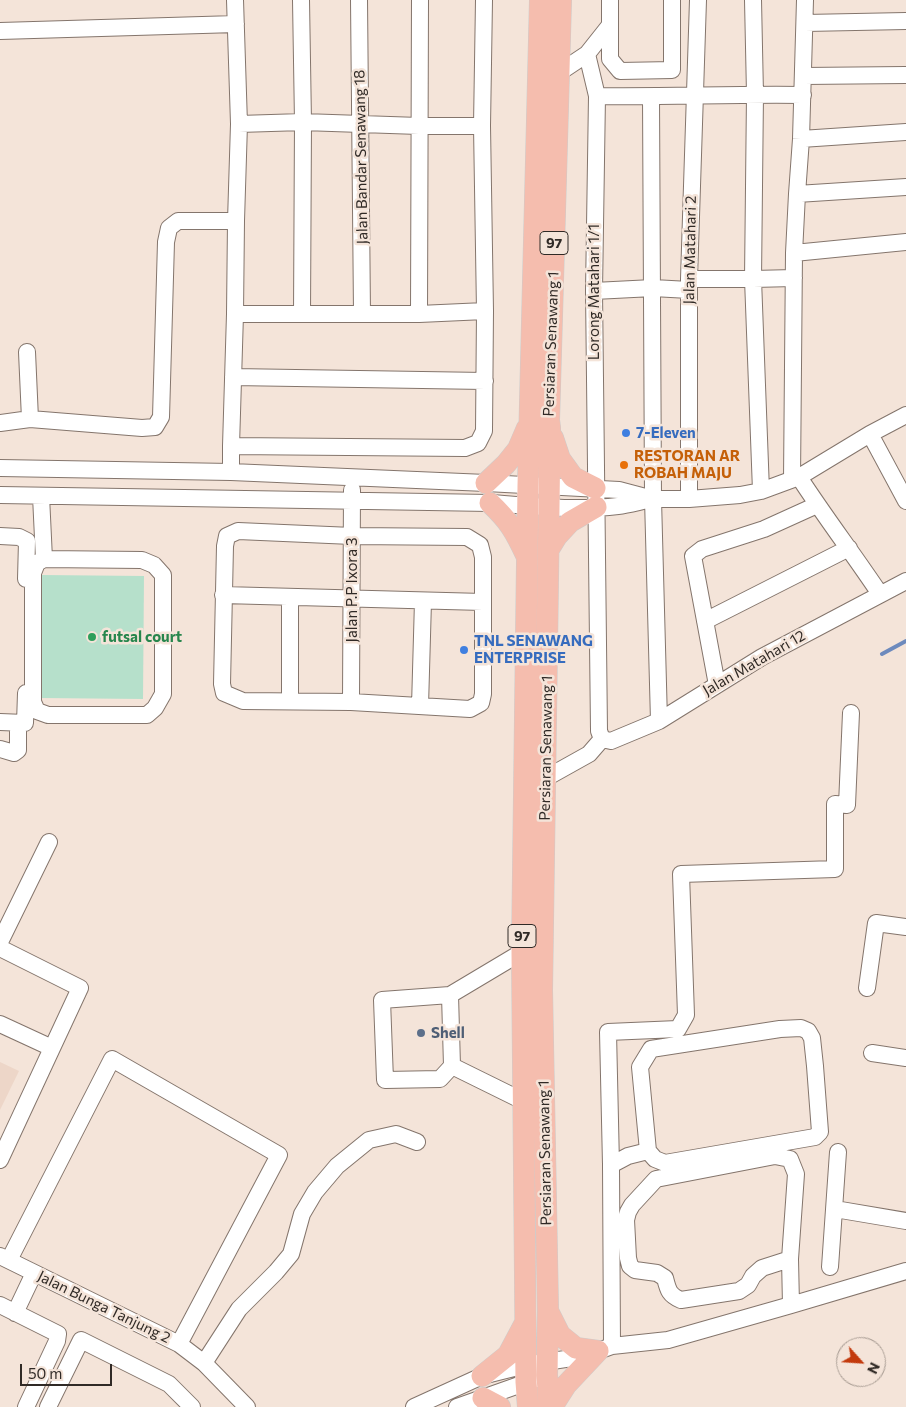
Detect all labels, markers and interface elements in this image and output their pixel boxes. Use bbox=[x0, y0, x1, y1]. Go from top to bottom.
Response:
street label: Jalan Bandar Senawang 18 bbox=[350, 70, 372, 244]
street label: Jalan Matahari 2 bbox=[680, 195, 700, 305]
street label: Lorong Matahari 1/1 bbox=[585, 224, 603, 360]
road number: 97 bbox=[540, 232, 568, 254]
street label: Persiaran Senawang 1 bbox=[539, 271, 563, 417]
place label: 7-Eleven bbox=[636, 424, 696, 442]
marker: 7-Eleven bbox=[620, 427, 632, 439]
place label: RESTORAN AR ROBAH MAJU bbox=[634, 447, 740, 482]
marker: RESTORAN AR ROBAH MAJU bbox=[618, 459, 630, 471]
street label: Jalan P.P Ixora 3 bbox=[343, 538, 361, 642]
street label: Jalan Matahari 12 bbox=[700, 626, 808, 700]
place label: futsal court bbox=[102, 628, 182, 646]
marker: futsal court bbox=[86, 631, 98, 643]
place label: TNL SENAWANG ENTERPRISE bbox=[474, 632, 593, 667]
marker: TNL SENAWANG ENTERPRISE bbox=[458, 644, 470, 656]
street label: Persiaran Senawang 1 bbox=[536, 675, 556, 821]
road number: 97 bbox=[508, 924, 536, 948]
place label: Shell bbox=[431, 1024, 465, 1042]
marker: Shell bbox=[415, 1027, 427, 1039]
street label: Persiaran Senawang 1 bbox=[535, 1080, 555, 1226]
street label: Jalan Bunga Tanjung 2 bbox=[35, 1267, 173, 1347]
north arrow bbox=[836, 1337, 886, 1387]
scale bar bbox=[22, 1354, 115, 1386]
text: N bbox=[864, 1360, 884, 1377]
text: 50 m bbox=[28, 1364, 62, 1382]

